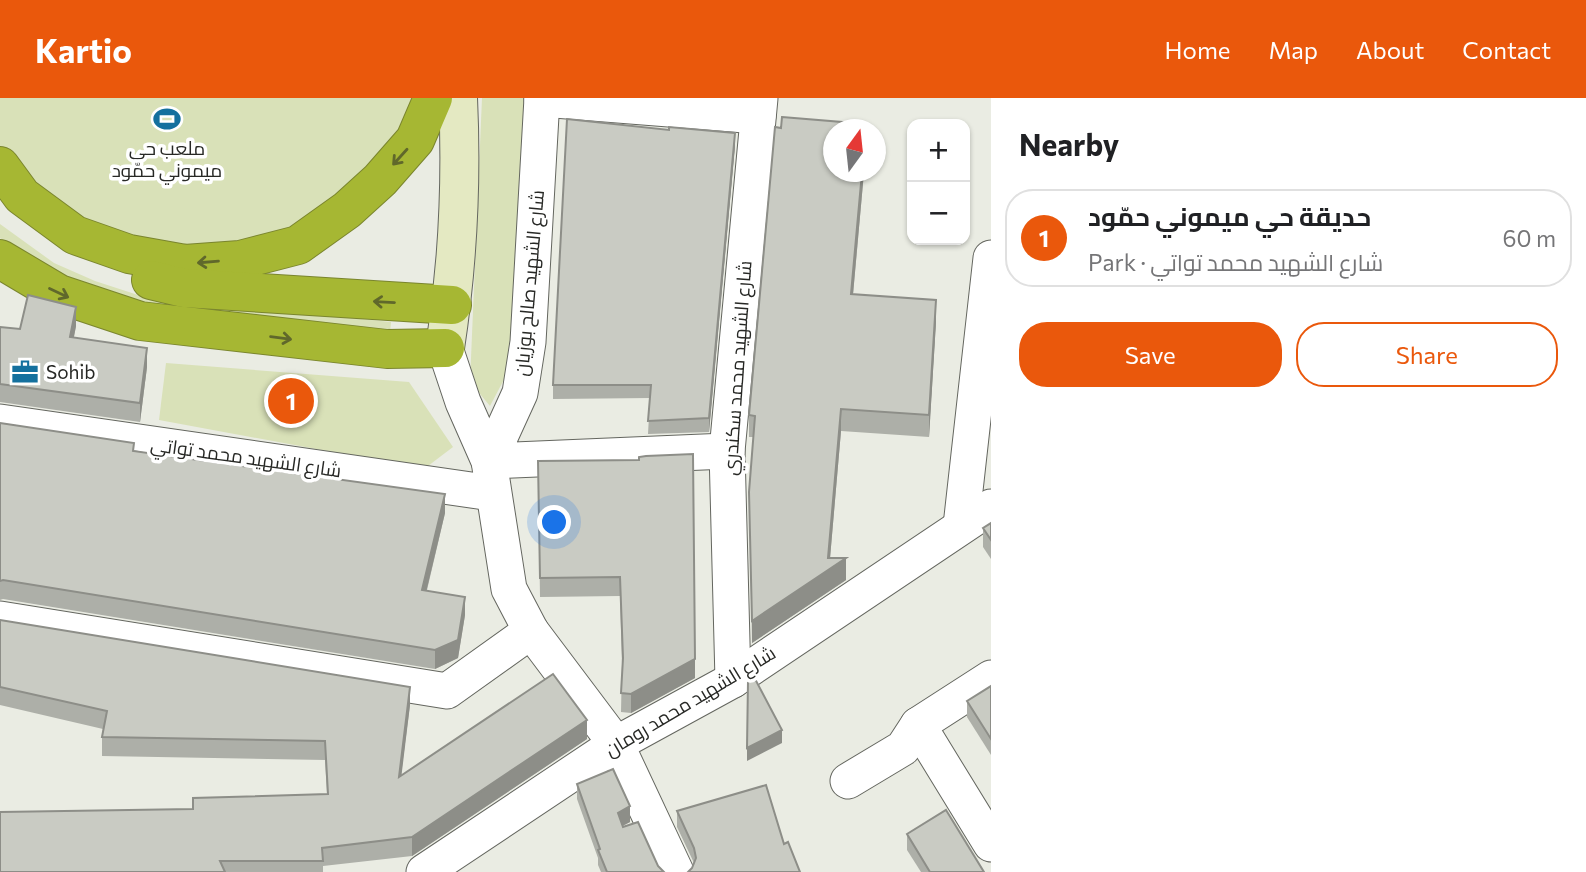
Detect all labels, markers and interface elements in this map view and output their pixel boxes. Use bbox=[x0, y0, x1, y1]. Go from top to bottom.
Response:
text: Kartio bbox=[35, 29, 132, 70]
text: Home bbox=[1165, 35, 1231, 64]
text: Map bbox=[1269, 35, 1318, 64]
text: About bbox=[1356, 35, 1424, 64]
text: Contact bbox=[1462, 35, 1551, 64]
sports icon: ملعب حي ميموني حمّود bbox=[152, 104, 182, 134]
north arrow bbox=[823, 119, 886, 182]
map controls bbox=[907, 119, 970, 245]
button: + bbox=[907, 119, 970, 182]
text: Nearby bbox=[1019, 125, 1119, 162]
place label: ملعب حي ميموني حمّود bbox=[112, 136, 222, 185]
one-way arrow bbox=[392, 148, 408, 166]
button: − bbox=[907, 182, 970, 245]
street label: شارع الشهيد صالح بوزيان bbox=[509, 189, 551, 377]
text: حديقة حي ميموني حمّود bbox=[1088, 200, 1371, 231]
text: 1 bbox=[1039, 224, 1049, 252]
text: 60 m bbox=[1503, 224, 1556, 252]
text: Park · شارع الشهيد محمد تواتي bbox=[1088, 248, 1383, 276]
one-way arrow bbox=[197, 256, 220, 269]
street label: شارع الشهيد محمد سكندري bbox=[718, 260, 759, 476]
one-way arrow bbox=[48, 287, 69, 300]
one-way arrow bbox=[372, 295, 395, 308]
button: Save bbox=[1019, 322, 1282, 387]
button: Share bbox=[1296, 322, 1558, 387]
one-way arrow bbox=[269, 332, 292, 345]
office icon: Sohib bbox=[10, 357, 40, 387]
place label: Sohib bbox=[46, 360, 96, 383]
pin: 1 bbox=[268, 375, 314, 427]
street label: شارع الشهيد محمد تواتي bbox=[149, 432, 343, 485]
your location bbox=[537, 505, 571, 539]
street label: شارع الشهيد محمد رومان bbox=[600, 640, 781, 763]

